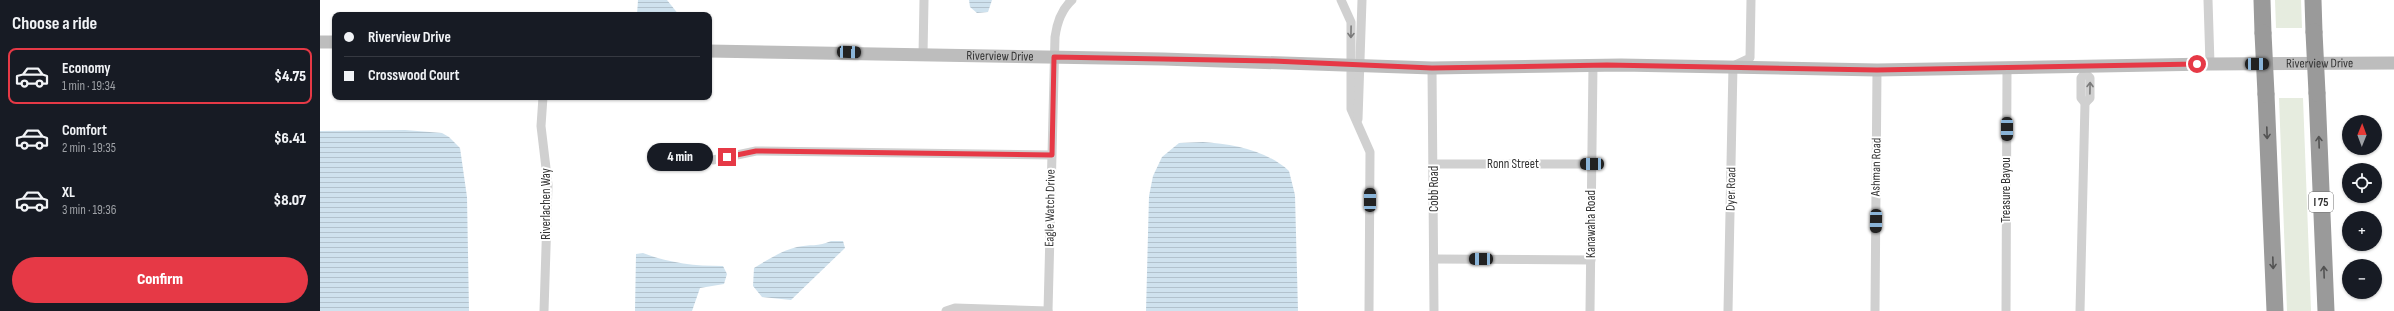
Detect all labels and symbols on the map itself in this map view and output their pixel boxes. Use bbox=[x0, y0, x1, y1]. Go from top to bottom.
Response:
one-way arrow bbox=[1347, 25, 1355, 38]
car bbox=[837, 46, 861, 58]
street label: Riverview Drive bbox=[966, 48, 1034, 65]
route start bbox=[2188, 55, 2206, 73]
street label: Riverview Drive bbox=[2286, 55, 2353, 72]
car bbox=[2245, 58, 2269, 70]
one-way arrow bbox=[2086, 82, 2094, 95]
north arrow bbox=[2342, 115, 2382, 155]
car bbox=[2001, 117, 2013, 141]
one-way arrow bbox=[2263, 126, 2271, 139]
one-way arrow bbox=[2315, 136, 2323, 149]
street label: Ashman Road bbox=[1867, 138, 1885, 197]
callout: 4 min bbox=[647, 143, 713, 171]
route end bbox=[718, 148, 736, 166]
street label: Ronn Street bbox=[1487, 156, 1539, 172]
street label: Treasure Bayou bbox=[1998, 157, 2014, 223]
car bbox=[1580, 158, 1604, 170]
street label: Cobb Road bbox=[1426, 166, 1442, 212]
street label: Dyer Road bbox=[1723, 167, 1739, 211]
street label: Riverlachen Way bbox=[538, 168, 554, 240]
street label: Eagle Watch Drive bbox=[1041, 169, 1059, 247]
car bbox=[1364, 188, 1376, 212]
street label: Kanawaha Road bbox=[1583, 190, 1599, 258]
road number: I 75 bbox=[2309, 192, 2333, 212]
car bbox=[1870, 209, 1882, 233]
car bbox=[1469, 253, 1493, 265]
one-way arrow bbox=[2269, 256, 2276, 269]
one-way arrow bbox=[2321, 266, 2328, 279]

